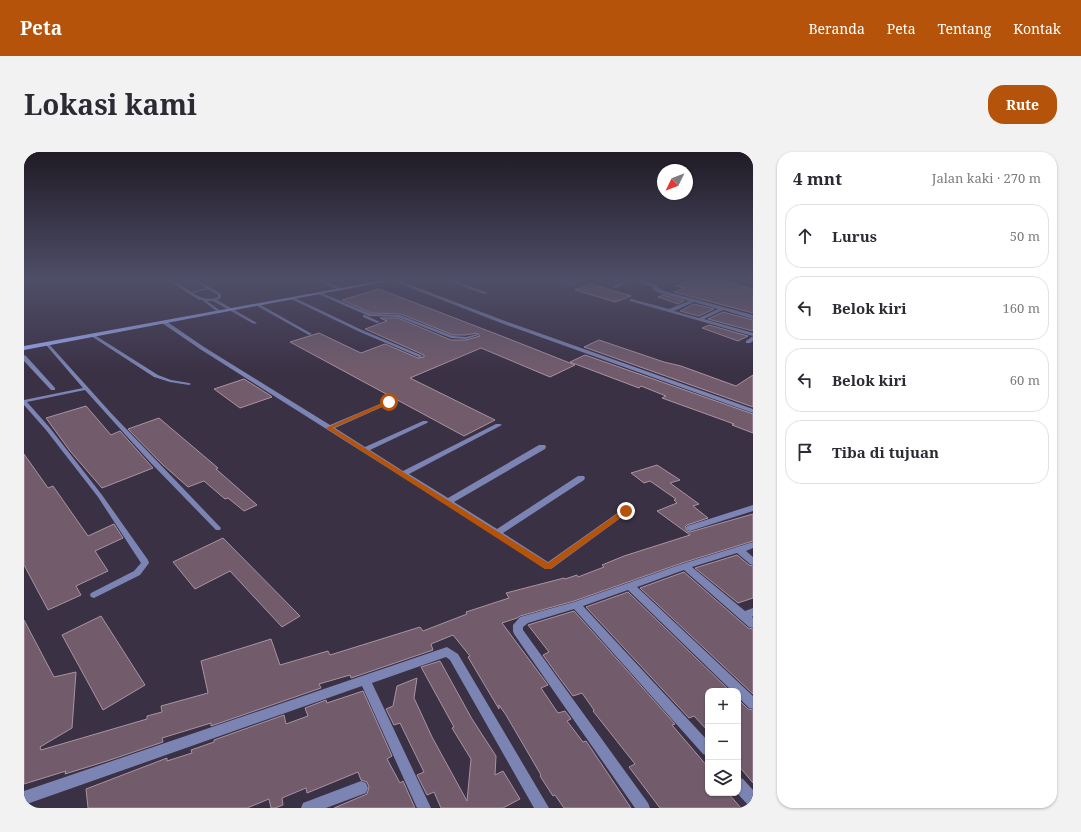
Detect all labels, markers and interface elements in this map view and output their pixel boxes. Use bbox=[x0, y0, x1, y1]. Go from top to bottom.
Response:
text: Peta bbox=[20, 15, 62, 41]
text: Beranda bbox=[808, 19, 865, 38]
text: Peta bbox=[887, 19, 916, 38]
text: Tentang bbox=[938, 19, 991, 38]
text: Kontak bbox=[1013, 19, 1061, 38]
text: Lokasi kami bbox=[24, 85, 197, 123]
button: Rute bbox=[988, 85, 1057, 124]
north arrow bbox=[657, 164, 693, 200]
text: 4 mnt bbox=[793, 167, 842, 190]
text: Jalan kaki · 270 m bbox=[932, 169, 1041, 187]
icon: ahead bbox=[794, 225, 816, 247]
text: Lurus bbox=[832, 226, 877, 246]
text: 50 m bbox=[1010, 227, 1040, 245]
icon: left bbox=[794, 297, 816, 319]
text: Belok kiri bbox=[832, 298, 907, 318]
text: 160 m bbox=[1003, 299, 1040, 317]
icon: left bbox=[794, 369, 816, 391]
text: Belok kiri bbox=[832, 370, 907, 390]
text: 60 m bbox=[1010, 371, 1040, 389]
route start bbox=[380, 393, 398, 411]
icon: arrive bbox=[794, 441, 816, 463]
text: Tiba di tujuan bbox=[832, 442, 939, 462]
route end bbox=[617, 502, 635, 520]
map controls bbox=[705, 688, 741, 796]
button: + bbox=[705, 688, 741, 724]
button: − bbox=[705, 724, 741, 760]
button: layers bbox=[705, 760, 741, 796]

